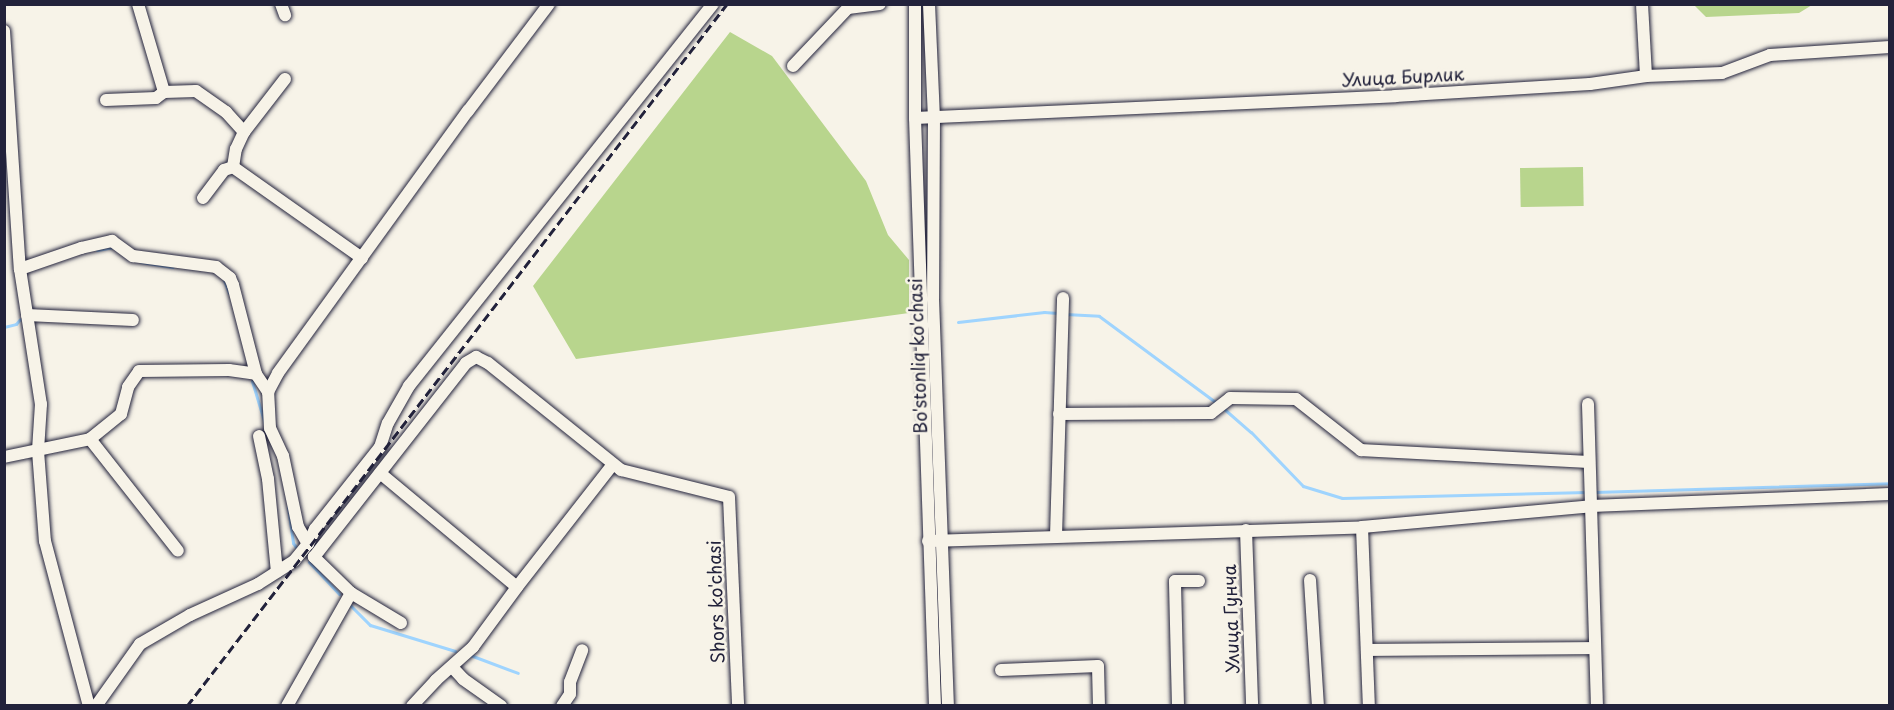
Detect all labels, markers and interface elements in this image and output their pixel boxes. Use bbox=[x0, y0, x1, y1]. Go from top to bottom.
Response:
street label: Улица Бирлик bbox=[1341, 63, 1465, 91]
street label: Bo'stonliq ko'chasi bbox=[904, 277, 932, 435]
street label: Shors ko'chasi bbox=[703, 540, 729, 664]
street label: Улица Гунча bbox=[1218, 564, 1244, 674]

